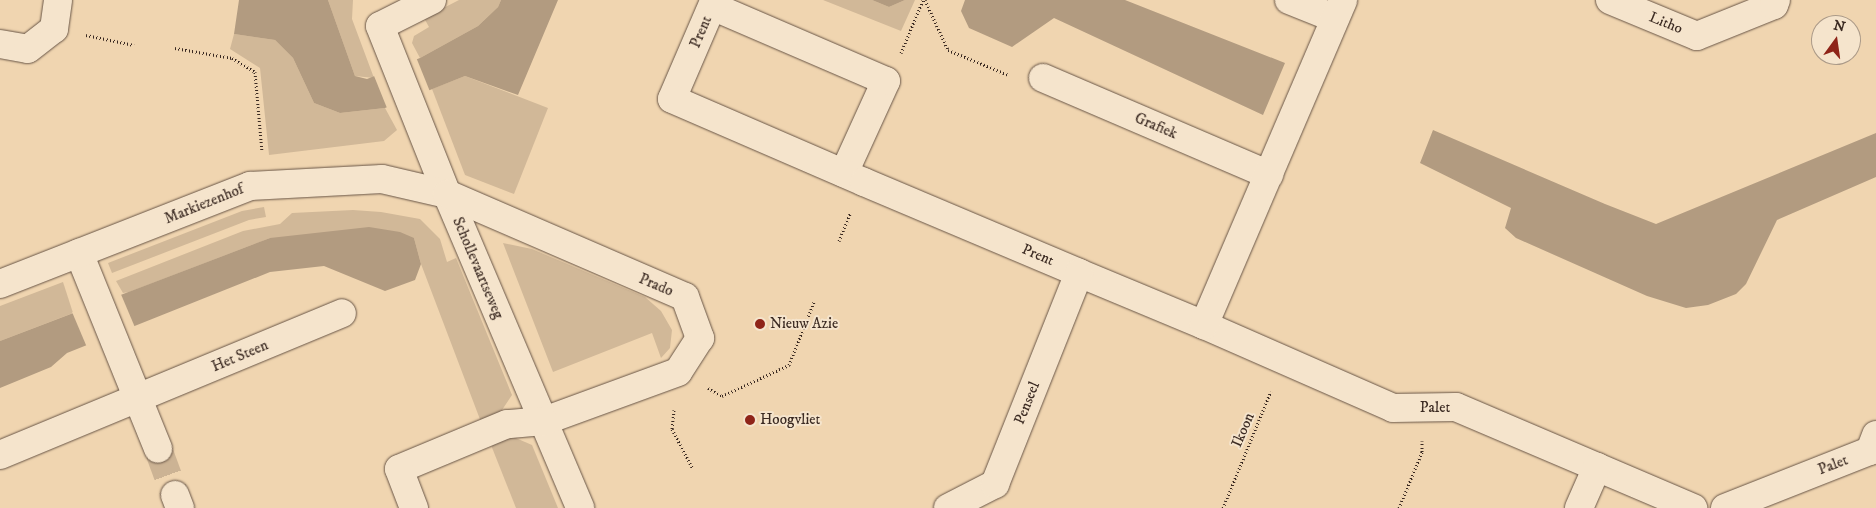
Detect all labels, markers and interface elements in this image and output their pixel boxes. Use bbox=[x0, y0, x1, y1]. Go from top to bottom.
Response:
street label: Litho bbox=[1647, 8, 1685, 38]
street label: Prent bbox=[686, 13, 716, 51]
north arrow bbox=[1811, 15, 1861, 65]
text: N bbox=[1832, 16, 1847, 37]
street label: Grafiek bbox=[1132, 109, 1180, 143]
street label: Markiezenhof bbox=[162, 180, 246, 228]
street label: Schollevaartseweg bbox=[449, 215, 507, 321]
street label: Prent bbox=[1019, 240, 1057, 270]
street label: Prado bbox=[636, 270, 676, 300]
place label: Nieuw Azie bbox=[770, 315, 838, 333]
marker: Nieuw Azie bbox=[754, 318, 766, 330]
street label: Het Steen bbox=[209, 336, 271, 376]
street label: Penseel bbox=[1010, 379, 1044, 427]
street label: Palet bbox=[1420, 399, 1450, 417]
street label: Ikoon bbox=[1228, 410, 1258, 450]
place label: Hoogvliet bbox=[760, 411, 820, 429]
marker: Hoogvliet bbox=[744, 414, 756, 426]
street label: Palet bbox=[1816, 451, 1850, 479]

